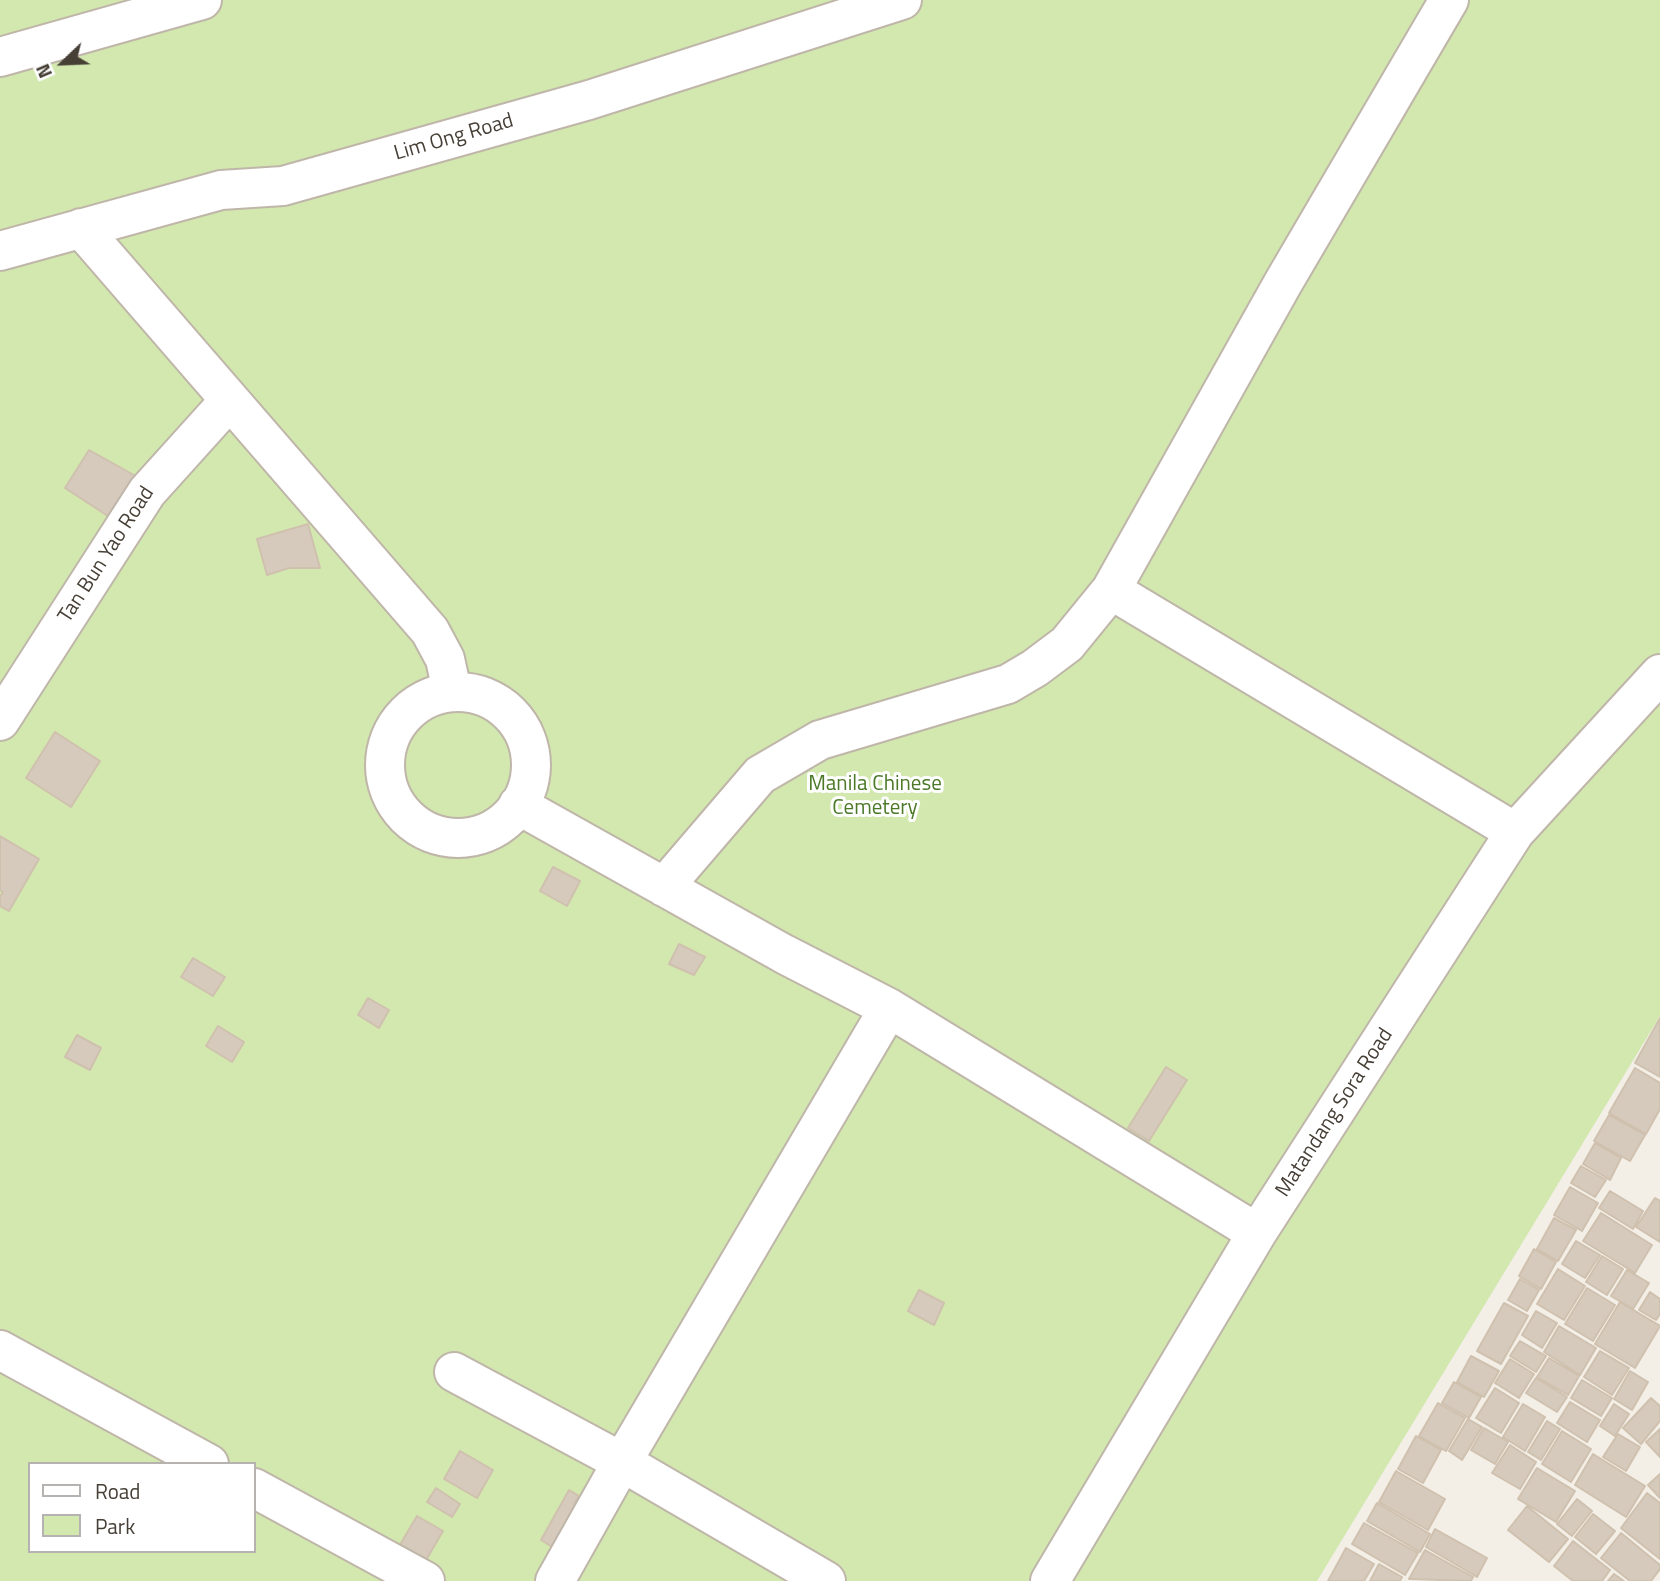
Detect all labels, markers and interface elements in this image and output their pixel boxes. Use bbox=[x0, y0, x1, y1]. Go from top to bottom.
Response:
north arrow bbox=[28, 28, 98, 98]
text: N bbox=[27, 60, 59, 83]
street label: Lim Ong Road bbox=[391, 109, 517, 167]
street label: Tan Bun Yao Road bbox=[54, 482, 160, 628]
park label: Manila Chinese Cemetery bbox=[808, 772, 942, 822]
street label: Matandang Sora Road bbox=[1271, 1024, 1399, 1202]
legend bbox=[28, 1462, 256, 1553]
text: Road bbox=[95, 1475, 140, 1507]
text: Park bbox=[95, 1510, 135, 1542]

